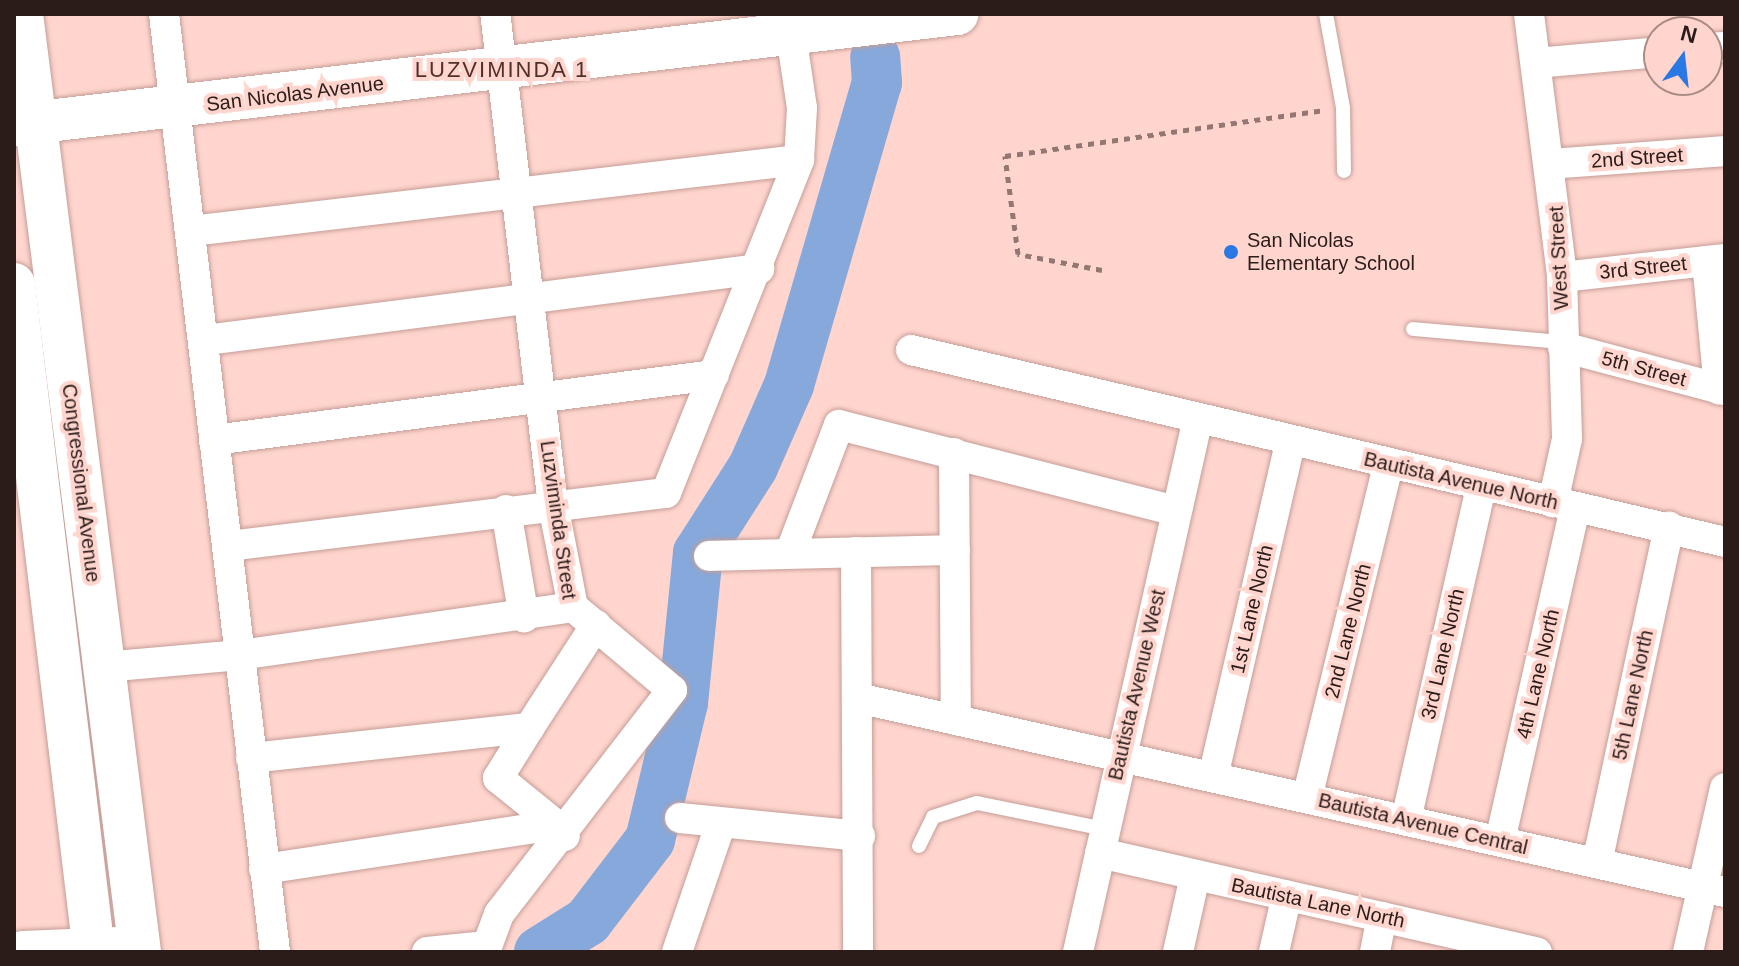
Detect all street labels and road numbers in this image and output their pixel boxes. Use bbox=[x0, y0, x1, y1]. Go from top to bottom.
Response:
street label: San Nicolas Avenue bbox=[204, 71, 386, 117]
street label: 2nd Street bbox=[1590, 143, 1684, 173]
street label: West Street bbox=[1544, 205, 1574, 311]
street label: 3rd Street bbox=[1598, 251, 1688, 285]
street label: 5th Street bbox=[1599, 346, 1689, 392]
street label: Congressional Avenue bbox=[57, 382, 105, 584]
street label: Luzviminda Street bbox=[535, 439, 581, 601]
street label: Bautista Avenue North bbox=[1361, 447, 1561, 515]
street label: 1st Lane North bbox=[1226, 542, 1278, 676]
street label: 2nd Lane North bbox=[1320, 561, 1376, 701]
street label: 3rd Lane North bbox=[1416, 586, 1470, 722]
street label: Bautista Avenue West bbox=[1103, 587, 1171, 783]
street label: 4th Lane North bbox=[1511, 607, 1565, 741]
street label: 5th Lane North bbox=[1608, 628, 1658, 762]
street label: Bautista Avenue Central bbox=[1315, 788, 1531, 860]
street label: Bautista Lane North bbox=[1229, 873, 1407, 933]

